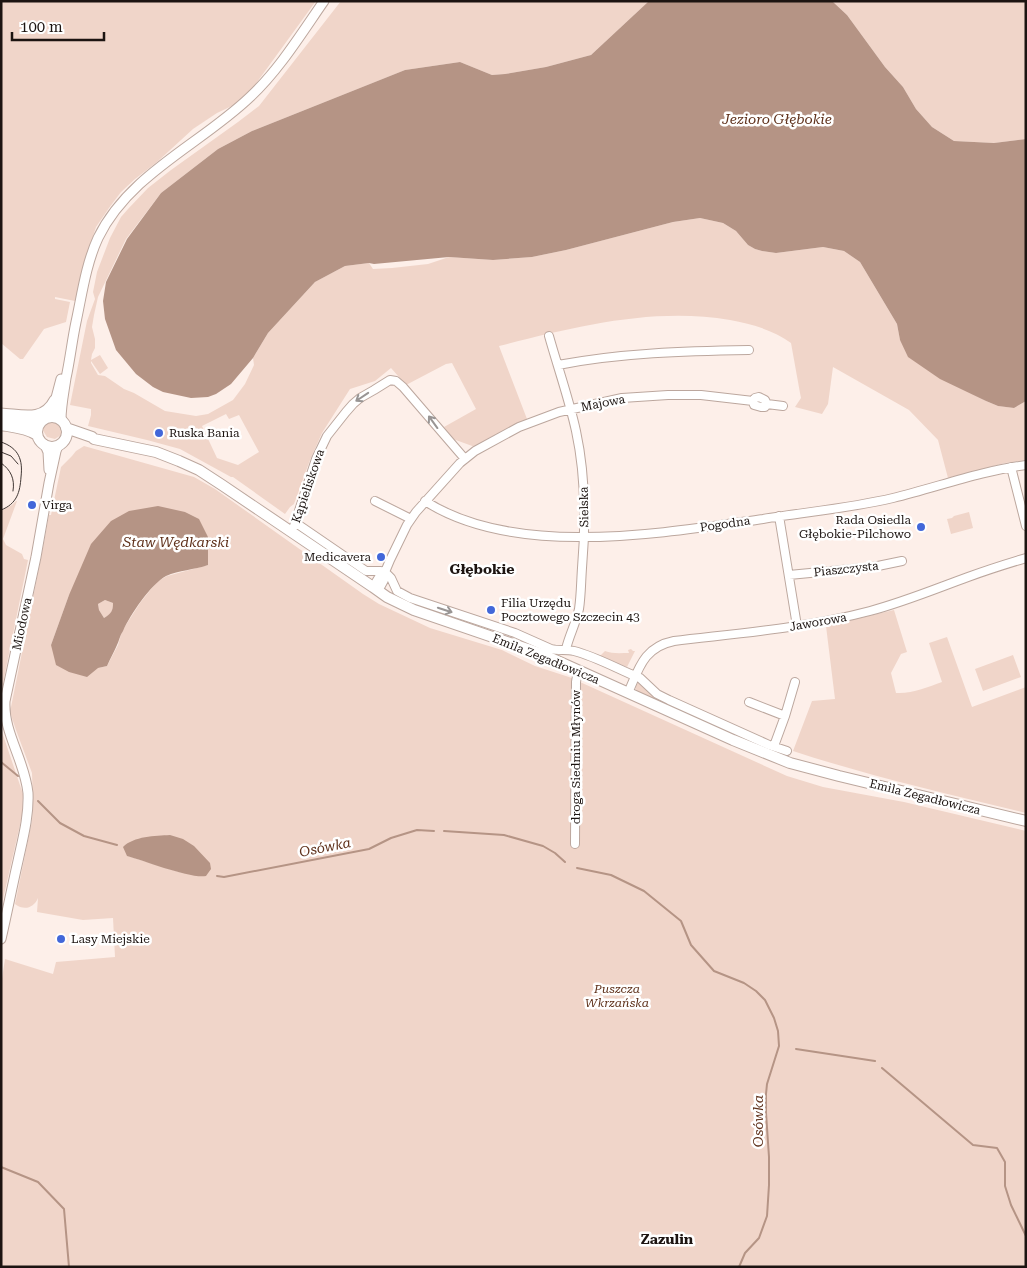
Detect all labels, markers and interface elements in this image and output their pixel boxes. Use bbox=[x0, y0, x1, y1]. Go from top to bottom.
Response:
scale bar bbox=[12, 10, 105, 42]
text: 100 m bbox=[20, 18, 63, 36]
water label: Jezioro Głębokie bbox=[721, 111, 832, 127]
one-way arrow bbox=[356, 392, 370, 402]
street label: Majowa bbox=[580, 392, 627, 414]
one-way arrow bbox=[428, 415, 438, 429]
place label: Ruska Bania bbox=[169, 426, 240, 440]
marker: Ruska Bania bbox=[153, 427, 165, 439]
street label: Kąpieliskowa bbox=[289, 447, 327, 525]
street label: Sielska bbox=[577, 486, 591, 528]
place label: Virga bbox=[42, 498, 73, 512]
marker: Virga bbox=[26, 499, 38, 511]
street label: Pogodna bbox=[699, 513, 752, 534]
place label: Rada Osiedla Głębokie-Pilchowo bbox=[799, 513, 911, 541]
marker: Rada Osiedla Głębokie-Pilchowo bbox=[915, 521, 927, 533]
water label: Staw Wędkarski bbox=[122, 534, 229, 550]
place label: Medicavera bbox=[304, 550, 371, 564]
marker: Medicavera bbox=[375, 551, 387, 563]
street label: Piaszczysta bbox=[813, 559, 880, 579]
district label: Głębokie bbox=[450, 561, 514, 577]
street label: Miodowa bbox=[10, 596, 35, 652]
place label: Filia Urzędu Pocztowego Szczecin 43 bbox=[501, 596, 640, 624]
marker: Filia Urzędu Pocztowego Szczecin 43 bbox=[485, 604, 497, 616]
one-way arrow bbox=[437, 606, 453, 616]
street label: Jaworowa bbox=[788, 610, 848, 634]
street label: Emila Zegadłowicza bbox=[490, 631, 602, 687]
street label: droga Siedmiu Młynów bbox=[569, 690, 583, 824]
street label: Emila Zegadłowicza bbox=[868, 776, 983, 818]
water label: Osówka bbox=[298, 834, 352, 860]
place label: Lasy Miejskie bbox=[71, 932, 150, 946]
marker: Lasy Miejskie bbox=[55, 933, 67, 945]
park label: Puszcza Wkrzańska bbox=[585, 982, 649, 1010]
water label: Osówka bbox=[750, 1095, 766, 1147]
district label: Zazulin bbox=[641, 1231, 694, 1247]

